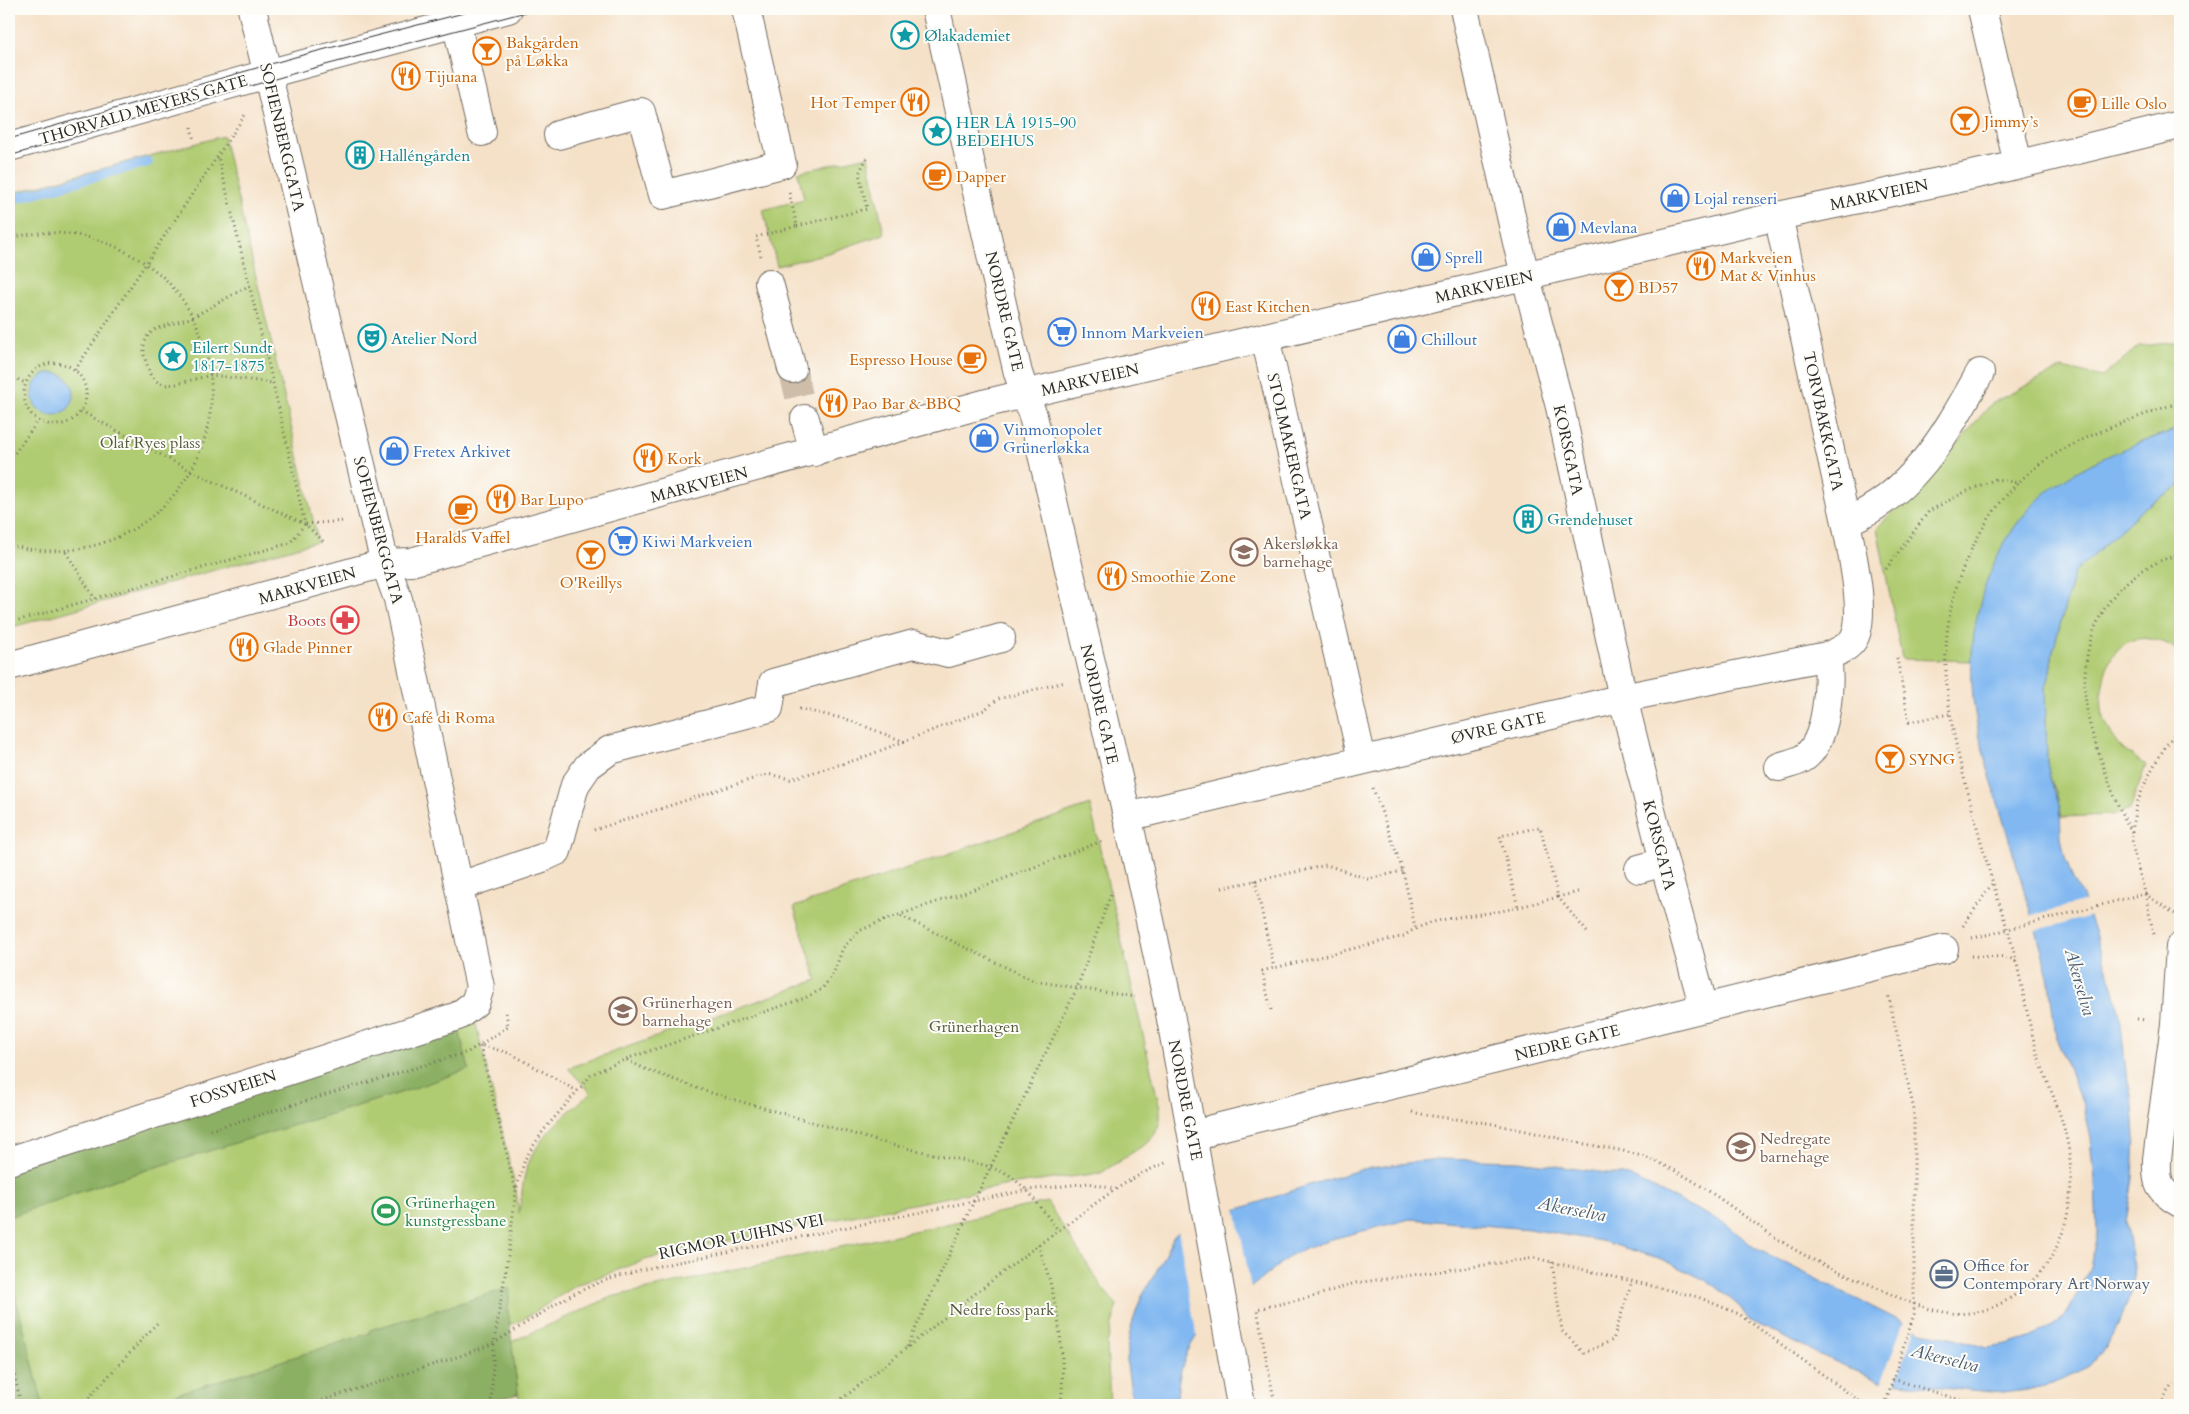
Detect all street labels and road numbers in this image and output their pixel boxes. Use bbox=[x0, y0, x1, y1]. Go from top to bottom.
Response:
street label: SOFIENBERGGATA bbox=[254, 61, 310, 214]
street label: THORVALD MEYERS GATE bbox=[36, 70, 250, 150]
street label: MARKVEIEN bbox=[1828, 174, 1931, 216]
street label: NORDRE GATE bbox=[980, 249, 1029, 373]
street label: MARKVEIEN bbox=[1433, 265, 1536, 309]
street label: TORVBAKKGATA bbox=[1798, 350, 1849, 493]
street label: MARKVEIEN bbox=[1039, 358, 1142, 402]
street label: STOLMAKERGATA bbox=[1261, 371, 1317, 522]
street label: KORSGATA bbox=[1548, 403, 1588, 498]
street label: SOFIENBERGGATA bbox=[348, 454, 408, 607]
street label: MARKVEIEN bbox=[648, 461, 751, 509]
street label: MARKVEIEN bbox=[256, 561, 359, 610]
street label: NORDRE GATE bbox=[1075, 642, 1124, 766]
street label: ØVRE GATE bbox=[1449, 706, 1548, 750]
street label: KORSGATA bbox=[1637, 798, 1681, 893]
street label: NEDRE GATE bbox=[1512, 1019, 1622, 1067]
street label: NORDRE GATE bbox=[1163, 1038, 1208, 1163]
street label: FOSSVEIEN bbox=[187, 1065, 280, 1113]
street label: RIGMOR LUIHNS VEI bbox=[657, 1209, 826, 1265]

